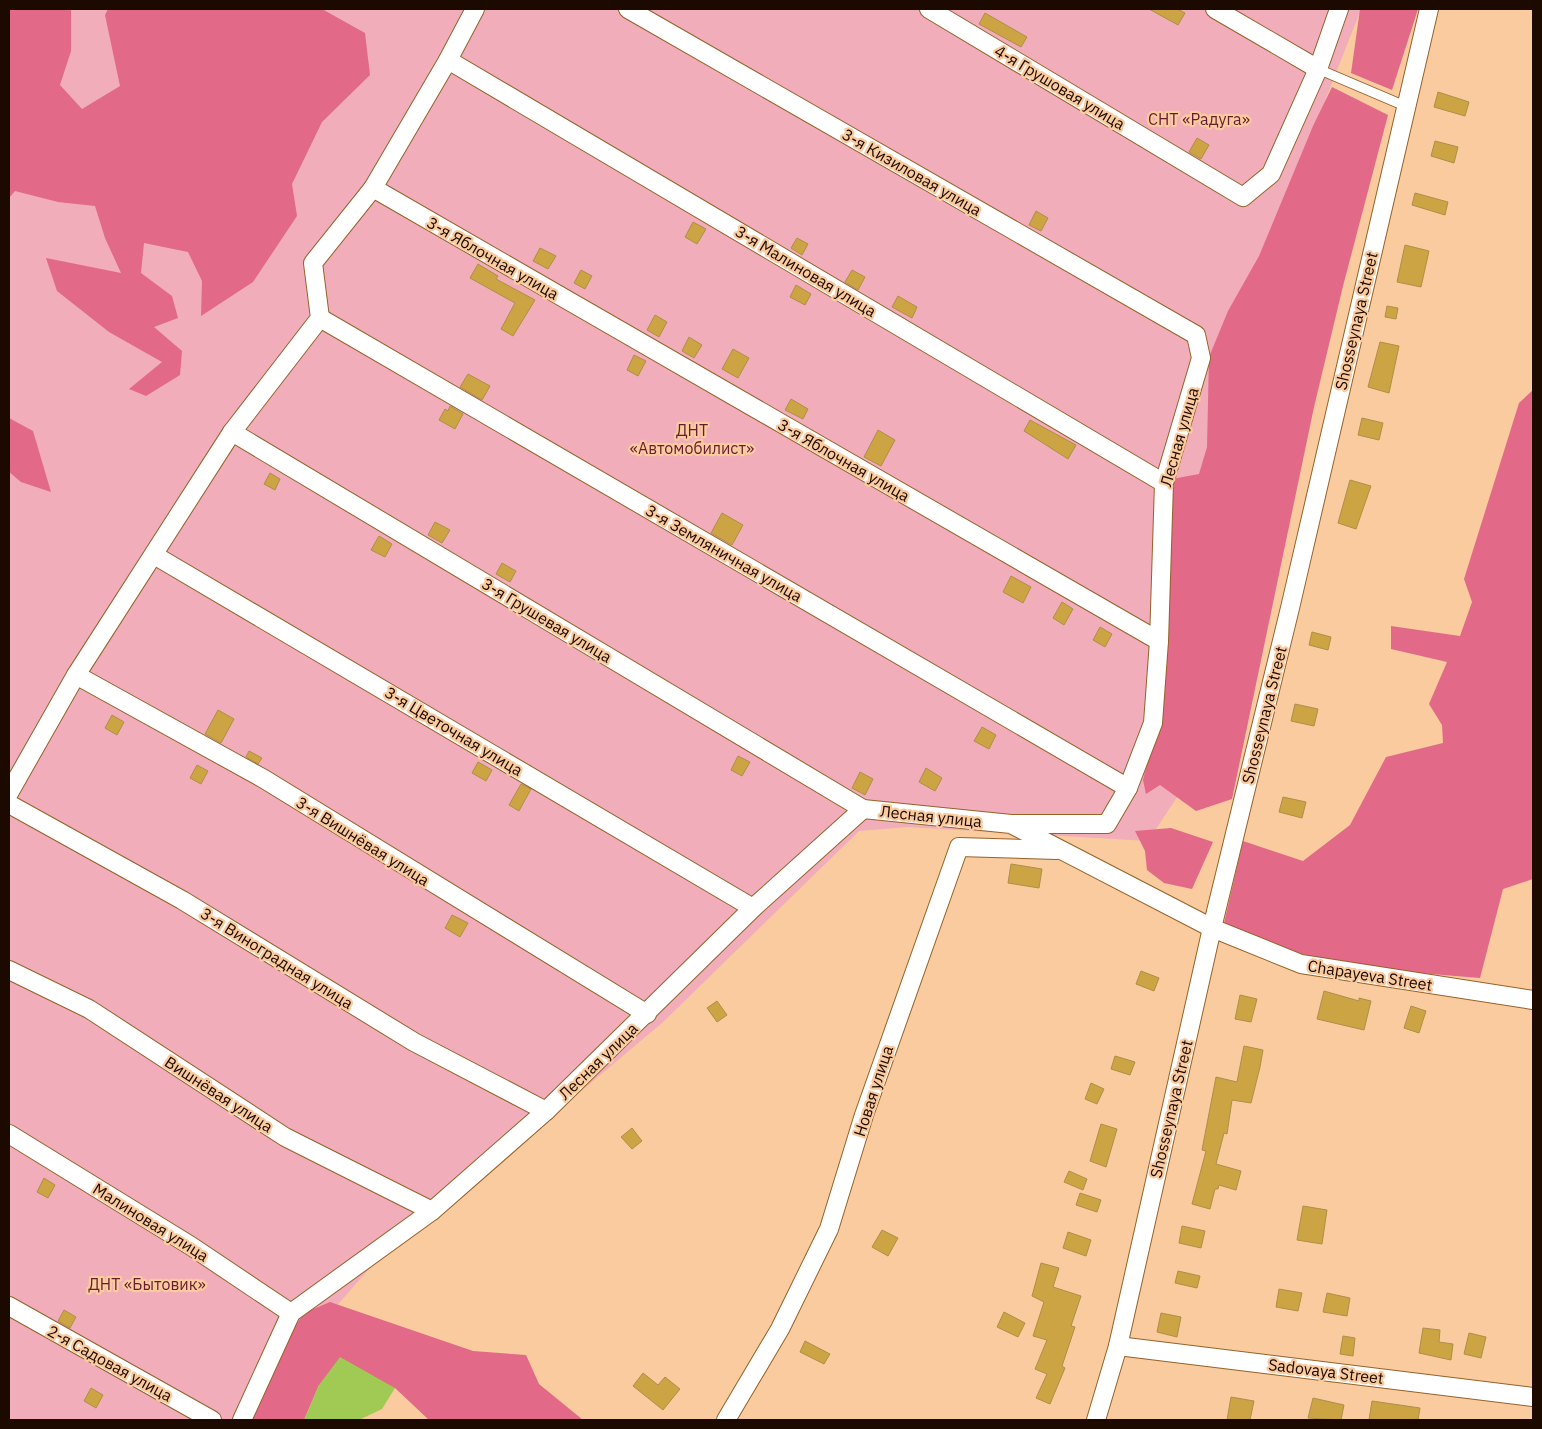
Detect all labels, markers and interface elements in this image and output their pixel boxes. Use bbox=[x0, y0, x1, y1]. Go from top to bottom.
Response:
street label: 4-я Грушовая улица bbox=[991, 40, 1129, 134]
park label: СНТ «Радуга» bbox=[1148, 109, 1250, 129]
street label: 3-я Кизиловая улица bbox=[839, 124, 986, 220]
street label: 3-я Яблочная улица bbox=[424, 212, 563, 304]
street label: 3-я Малиновая улица bbox=[732, 221, 880, 321]
street label: Shosseynaya Street bbox=[1330, 250, 1382, 392]
street label: Лесная улица bbox=[1155, 385, 1203, 489]
street label: 3-я Яблочная улица bbox=[775, 414, 914, 506]
park label: ДНТ «Автомобилист» bbox=[630, 420, 754, 458]
street label: 3-я Земляничная улица bbox=[642, 500, 806, 606]
street label: 3-я Грушевая улица bbox=[478, 573, 616, 667]
street label: Shosseynaya Street bbox=[1237, 644, 1291, 786]
street label: 3-я Цветочная улица bbox=[382, 682, 527, 780]
street label: 3-я Вишнёвая улица bbox=[293, 792, 434, 890]
street label: Лесная улица bbox=[879, 801, 983, 831]
street label: 3-я Виноградная улица bbox=[197, 903, 357, 1013]
street label: Chapayeva Street bbox=[1306, 955, 1434, 995]
street label: Лесная улица bbox=[554, 1018, 642, 1104]
street label: Shosseynaya Street bbox=[1145, 1038, 1197, 1180]
street label: Новая улица bbox=[849, 1043, 897, 1139]
street label: Вишнёвая улица bbox=[161, 1052, 277, 1137]
street label: Малиновая улица bbox=[89, 1178, 213, 1266]
park label: ДНТ «Бытовик» bbox=[88, 1274, 206, 1294]
street label: 2-я Садовая улица bbox=[44, 1320, 176, 1406]
street label: Sadovaya Street bbox=[1267, 1354, 1385, 1388]

